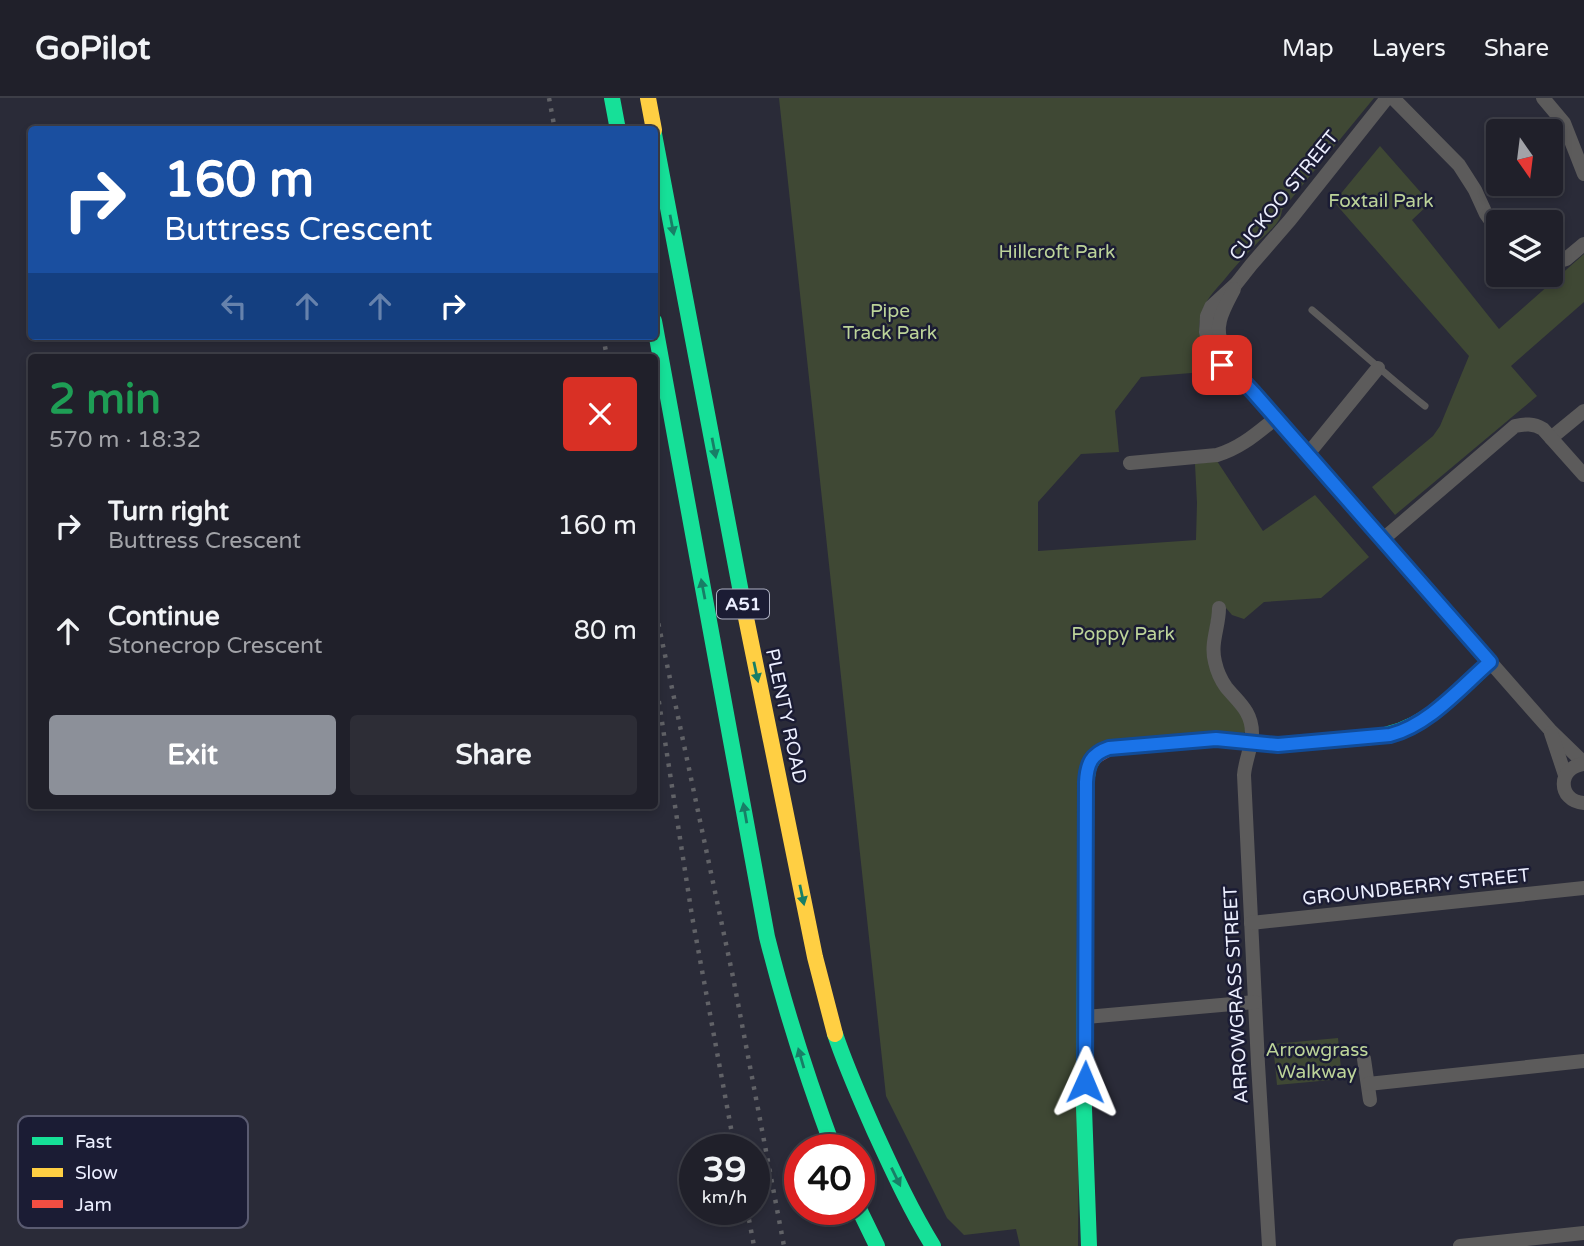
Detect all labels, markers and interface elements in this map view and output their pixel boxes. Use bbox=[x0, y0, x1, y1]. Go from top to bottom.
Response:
text: GoPilot bbox=[35, 29, 150, 68]
text: Map bbox=[1282, 34, 1334, 63]
text: Layers bbox=[1372, 34, 1446, 63]
text: Share bbox=[1484, 34, 1549, 63]
north arrow bbox=[1486, 119, 1563, 196]
map controls bbox=[1486, 119, 1563, 287]
street label: CUCKOO STREET bbox=[1225, 126, 1343, 265]
text: 160 m bbox=[164, 151, 314, 210]
icon: right bbox=[49, 154, 140, 245]
park label: Foxtail Park bbox=[1328, 190, 1434, 212]
button: layers bbox=[1486, 210, 1563, 287]
text: Buttress Crescent bbox=[164, 211, 432, 249]
one-way arrow bbox=[667, 214, 678, 236]
park label: Hillcroft Park bbox=[999, 241, 1115, 263]
icon: left bbox=[215, 287, 253, 325]
icon: ahead bbox=[288, 287, 326, 325]
icon: ahead bbox=[361, 287, 399, 325]
icon: right bbox=[434, 287, 472, 325]
park label: Pipe Track Park bbox=[843, 300, 937, 344]
pin bbox=[1192, 335, 1252, 395]
icon: arrive bbox=[1203, 346, 1241, 384]
text: 2 min bbox=[49, 374, 161, 425]
button: close bbox=[563, 377, 637, 451]
text: 570 m · 18:32 bbox=[49, 426, 201, 454]
one-way arrow bbox=[709, 437, 720, 459]
text: Turn right bbox=[108, 496, 229, 527]
icon: right bbox=[49, 507, 87, 545]
text: 160 m bbox=[557, 510, 637, 541]
text: Buttress Crescent bbox=[108, 527, 301, 555]
one-way arrow bbox=[698, 578, 709, 600]
road number: A51 bbox=[717, 590, 769, 618]
text: Continue bbox=[108, 601, 220, 632]
icon: ahead bbox=[49, 612, 87, 650]
text: 80 m bbox=[574, 615, 637, 646]
park label: Poppy Park bbox=[1071, 623, 1175, 645]
text: Stonecrop Crescent bbox=[108, 632, 323, 660]
street label: PLENTY ROAD bbox=[761, 647, 811, 786]
one-way arrow bbox=[751, 661, 762, 683]
button: Exit bbox=[49, 715, 336, 795]
button: Share bbox=[350, 715, 637, 795]
one-way arrow bbox=[739, 801, 750, 823]
street label: GROUNDBERRY STREET bbox=[1301, 864, 1531, 910]
one-way arrow bbox=[797, 884, 808, 906]
street label: ARROWGRASS STREET bbox=[1219, 885, 1253, 1104]
park label: Arrowgrass Walkway bbox=[1266, 1039, 1368, 1083]
position arrow bbox=[1048, 1045, 1122, 1119]
one-way arrow bbox=[796, 1047, 806, 1068]
legend bbox=[18, 1116, 248, 1228]
text: Fast bbox=[75, 1131, 112, 1153]
speed limit sign: 40 bbox=[784, 1134, 875, 1225]
text: 39 bbox=[703, 1149, 746, 1191]
text: Slow bbox=[75, 1162, 118, 1184]
one-way arrow bbox=[890, 1167, 901, 1187]
text: km/h bbox=[702, 1186, 747, 1208]
text: Jam bbox=[75, 1194, 112, 1216]

